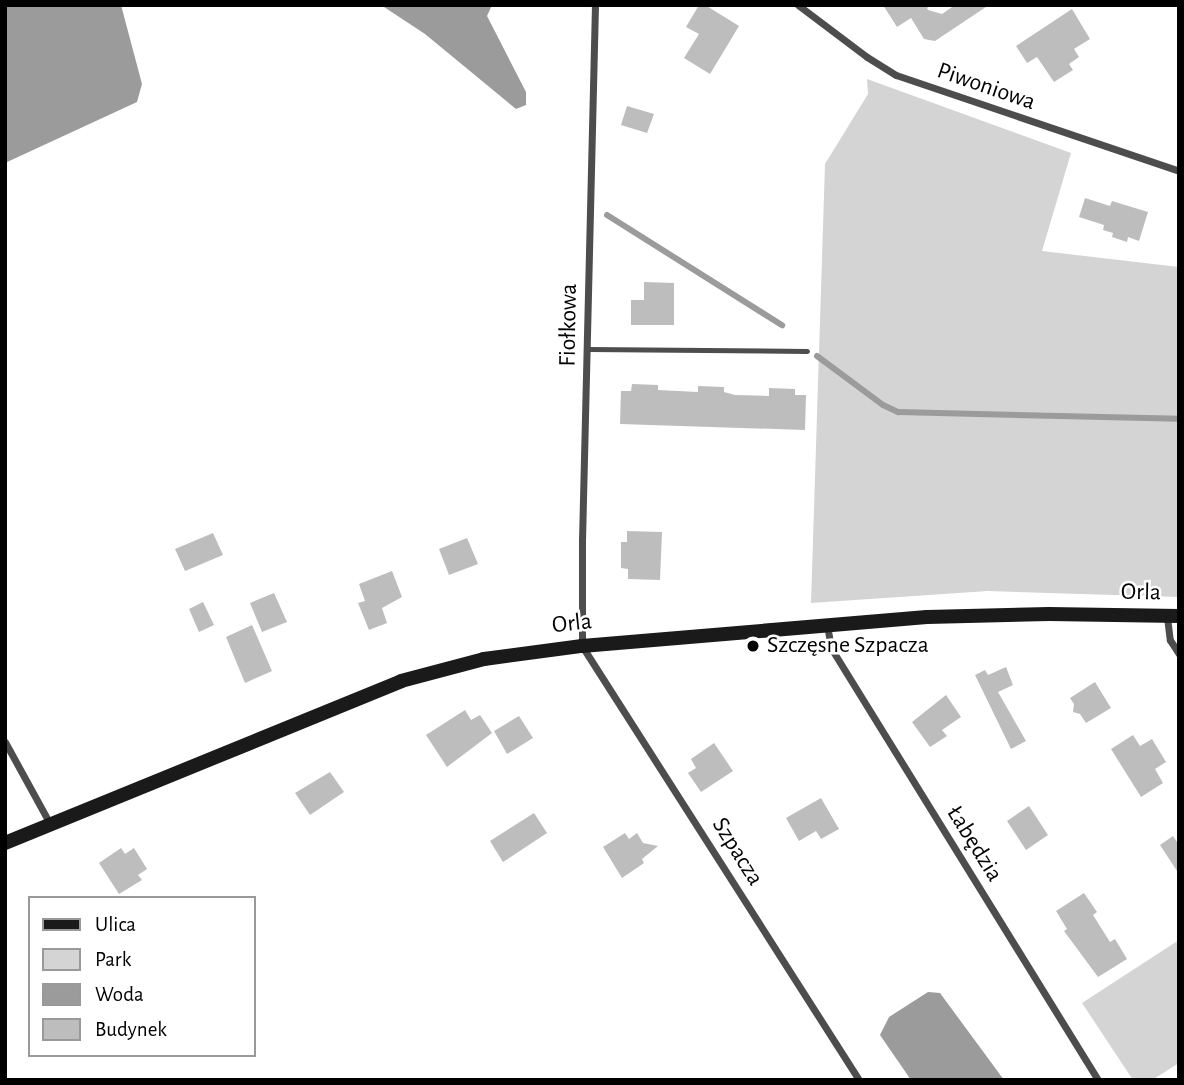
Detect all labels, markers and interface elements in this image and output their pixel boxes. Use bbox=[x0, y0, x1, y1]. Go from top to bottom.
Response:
street label: Piwoniowa bbox=[933, 57, 1039, 117]
street label: Fiołkowa bbox=[554, 283, 584, 367]
street label: Orla bbox=[1121, 578, 1161, 608]
street label: Orla bbox=[551, 608, 593, 640]
place label: Szczęsne Szpacza bbox=[767, 632, 929, 660]
marker: Szczęsne Szpacza bbox=[745, 638, 761, 654]
street label: Łabędzia bbox=[940, 801, 1008, 887]
street label: Szpacza bbox=[705, 813, 769, 891]
legend bbox=[28, 896, 256, 1057]
text: Ulica bbox=[95, 914, 136, 935]
text: Park bbox=[95, 949, 131, 970]
text: Woda bbox=[95, 984, 144, 1005]
text: Budynek bbox=[95, 1019, 167, 1040]

